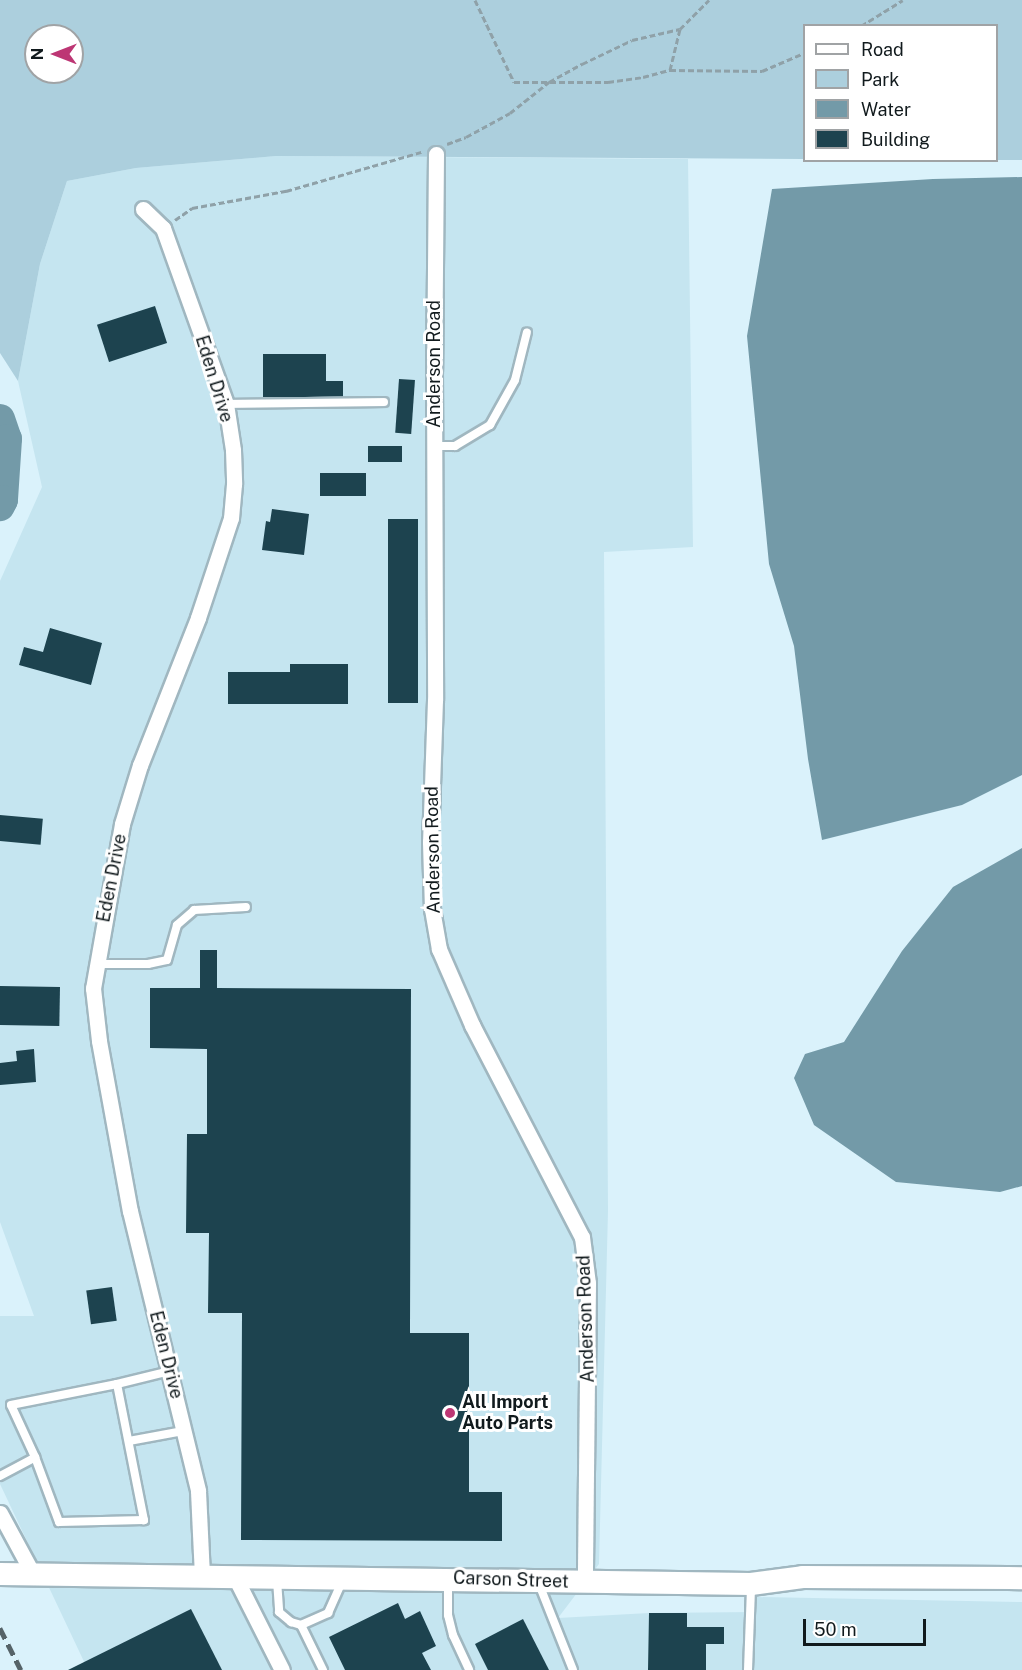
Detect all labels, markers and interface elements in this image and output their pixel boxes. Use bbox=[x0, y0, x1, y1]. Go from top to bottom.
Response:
north arrow bbox=[24, 24, 84, 84]
legend bbox=[803, 24, 998, 162]
text: Road bbox=[861, 39, 904, 60]
text: N bbox=[28, 48, 47, 60]
text: Park bbox=[861, 69, 899, 90]
text: Water bbox=[861, 99, 911, 120]
text: Building bbox=[861, 129, 930, 150]
street label: Anderson Road bbox=[423, 300, 445, 428]
street label: Eden Drive bbox=[191, 333, 237, 425]
street label: Anderson Road bbox=[421, 786, 445, 914]
street label: Eden Drive bbox=[93, 832, 131, 924]
street label: Anderson Road bbox=[573, 1255, 599, 1383]
street label: Eden Drive bbox=[145, 1309, 187, 1401]
place label: All Import Auto Parts bbox=[462, 1392, 553, 1434]
marker: All Import Auto Parts bbox=[443, 1406, 457, 1420]
street label: Carson Street bbox=[453, 1567, 569, 1593]
scale bar bbox=[806, 1607, 929, 1645]
text: 50 m bbox=[814, 1619, 857, 1640]

